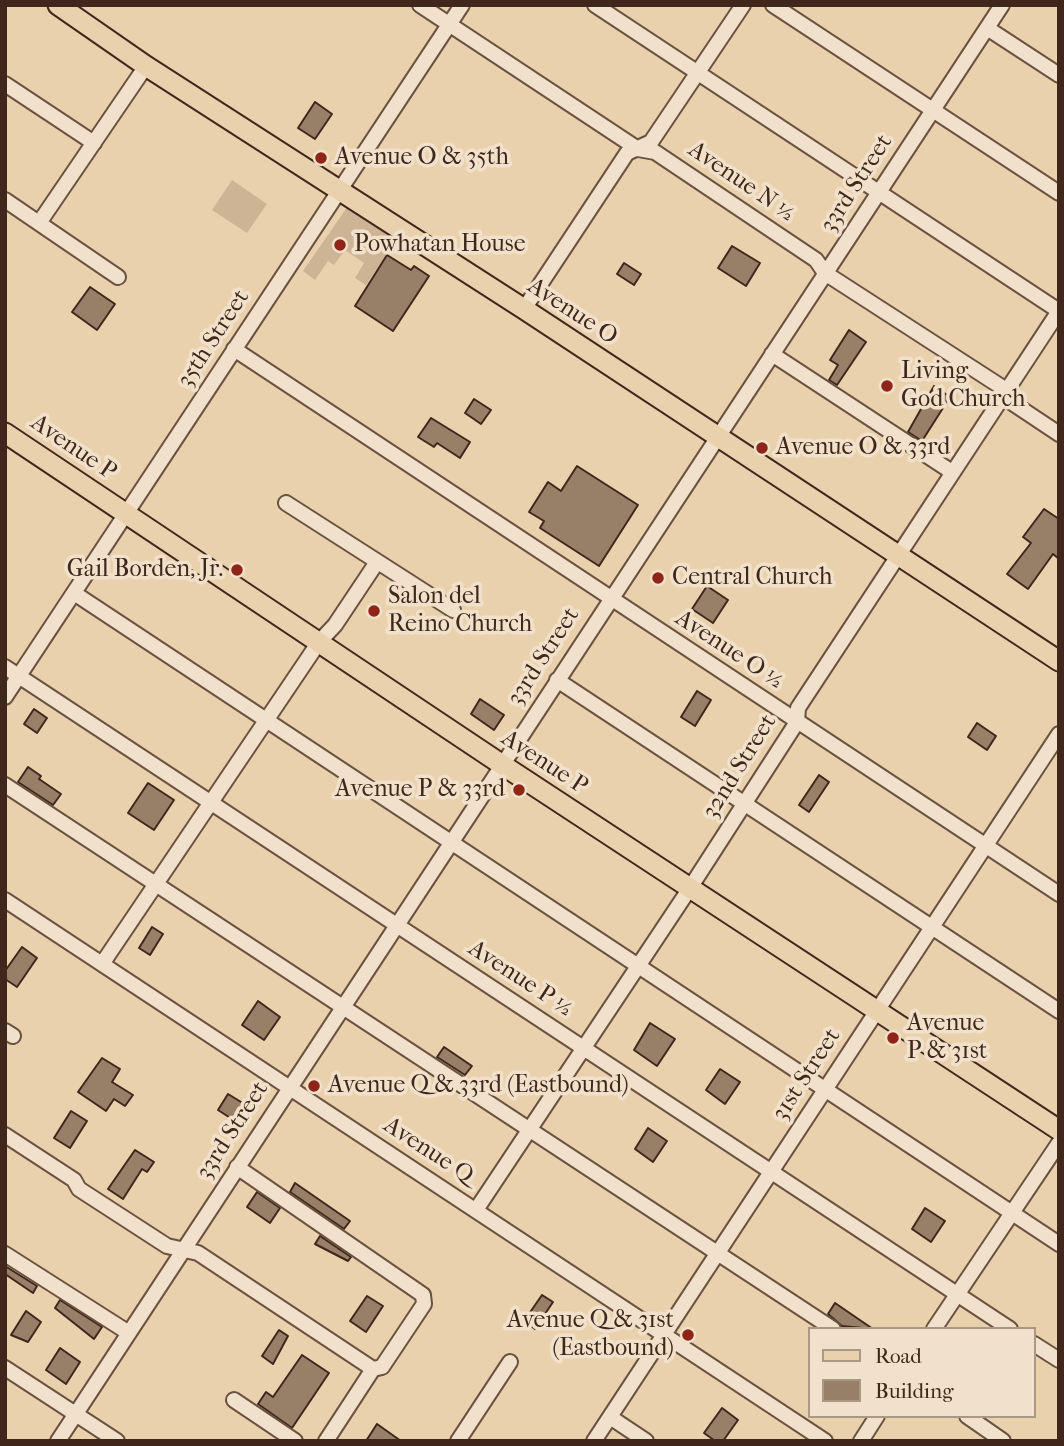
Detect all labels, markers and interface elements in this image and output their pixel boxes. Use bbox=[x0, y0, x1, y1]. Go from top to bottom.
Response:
street label: 33rd Street bbox=[815, 130, 899, 238]
street label: Avenue N ½ bbox=[682, 136, 800, 228]
place label: Avenue O & 35th bbox=[335, 144, 509, 172]
marker: Avenue O & 35th bbox=[313, 150, 329, 166]
place label: Powhatan House bbox=[354, 231, 526, 259]
marker: Powhatan House bbox=[332, 237, 348, 253]
street label: Avenue O bbox=[522, 272, 622, 352]
street label: 35th Street bbox=[172, 285, 256, 393]
place label: Living God Church bbox=[901, 358, 1025, 414]
marker: Living God Church bbox=[879, 378, 895, 394]
street label: Avenue P bbox=[25, 409, 121, 487]
place label: Avenue O & 33rd bbox=[776, 434, 950, 462]
marker: Avenue O & 33rd bbox=[754, 440, 770, 456]
place label: Gail Borden, Jr. bbox=[67, 556, 223, 584]
marker: Gail Borden, Jr. bbox=[229, 562, 245, 578]
place label: Central Church bbox=[672, 564, 832, 592]
marker: Central Church bbox=[650, 570, 666, 586]
place label: Salon del Reino Church bbox=[388, 583, 532, 639]
marker: Salon del Reino Church bbox=[366, 603, 382, 619]
street label: 33rd Street bbox=[502, 603, 586, 711]
street label: Avenue O ½ bbox=[669, 604, 789, 696]
street label: 32nd Street bbox=[697, 710, 783, 824]
street label: Avenue P bbox=[495, 724, 593, 802]
place label: Avenue P & 33rd bbox=[335, 776, 505, 804]
marker: Avenue P & 33rd bbox=[511, 782, 527, 798]
street label: Avenue P ½ bbox=[462, 935, 578, 1023]
place label: Avenue P & 31st bbox=[907, 1010, 987, 1066]
street label: 31st Street bbox=[767, 1023, 847, 1127]
marker: Avenue P & 31st bbox=[885, 1030, 901, 1046]
place label: Avenue Q & 33rd (Eastbound) bbox=[328, 1072, 629, 1100]
street label: 33rd Street bbox=[191, 1077, 275, 1185]
marker: Avenue Q & 33rd (Eastbound) bbox=[306, 1078, 322, 1094]
street label: Avenue Q bbox=[378, 1111, 478, 1191]
place label: Avenue Q & 31st (Eastbound) bbox=[507, 1307, 674, 1363]
marker: Avenue Q & 31st (Eastbound) bbox=[680, 1327, 696, 1343]
legend bbox=[808, 1327, 1036, 1418]
text: Road bbox=[875, 1344, 922, 1368]
text: Building bbox=[875, 1379, 953, 1403]

